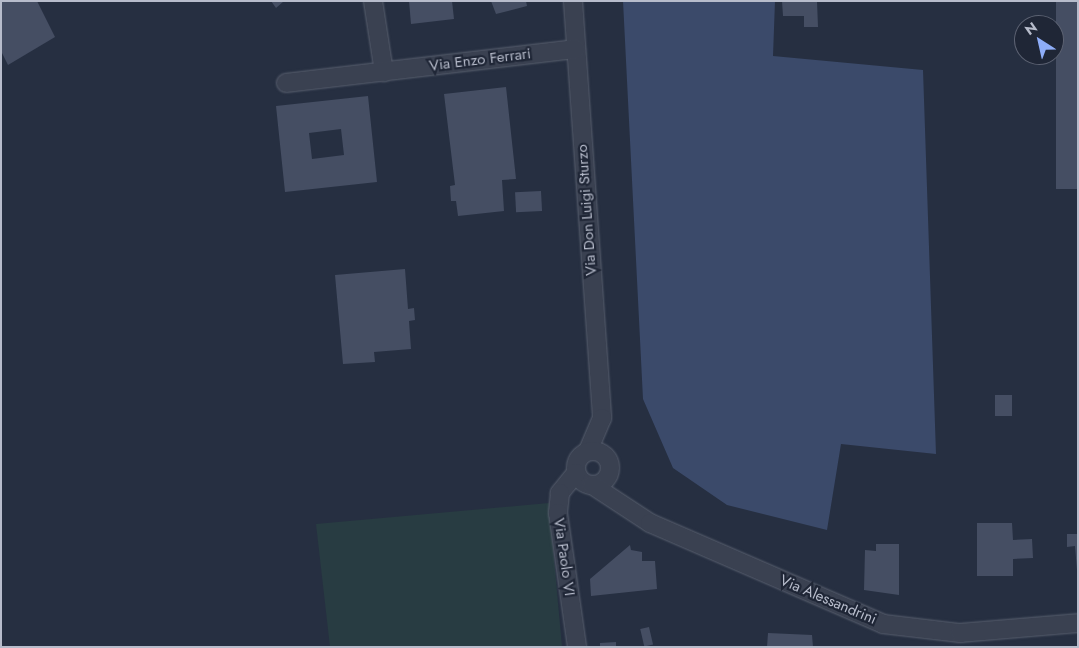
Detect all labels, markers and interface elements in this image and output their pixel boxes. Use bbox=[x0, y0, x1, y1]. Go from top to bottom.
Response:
north arrow bbox=[1014, 15, 1064, 65]
text: N bbox=[1021, 17, 1041, 40]
street label: Via Enzo Ferrari bbox=[428, 45, 532, 75]
street label: Via Don Luigi Sturzo bbox=[573, 144, 601, 276]
street label: Via Paolo VI bbox=[550, 517, 578, 597]
street label: Via Alessandrini bbox=[777, 572, 879, 628]

